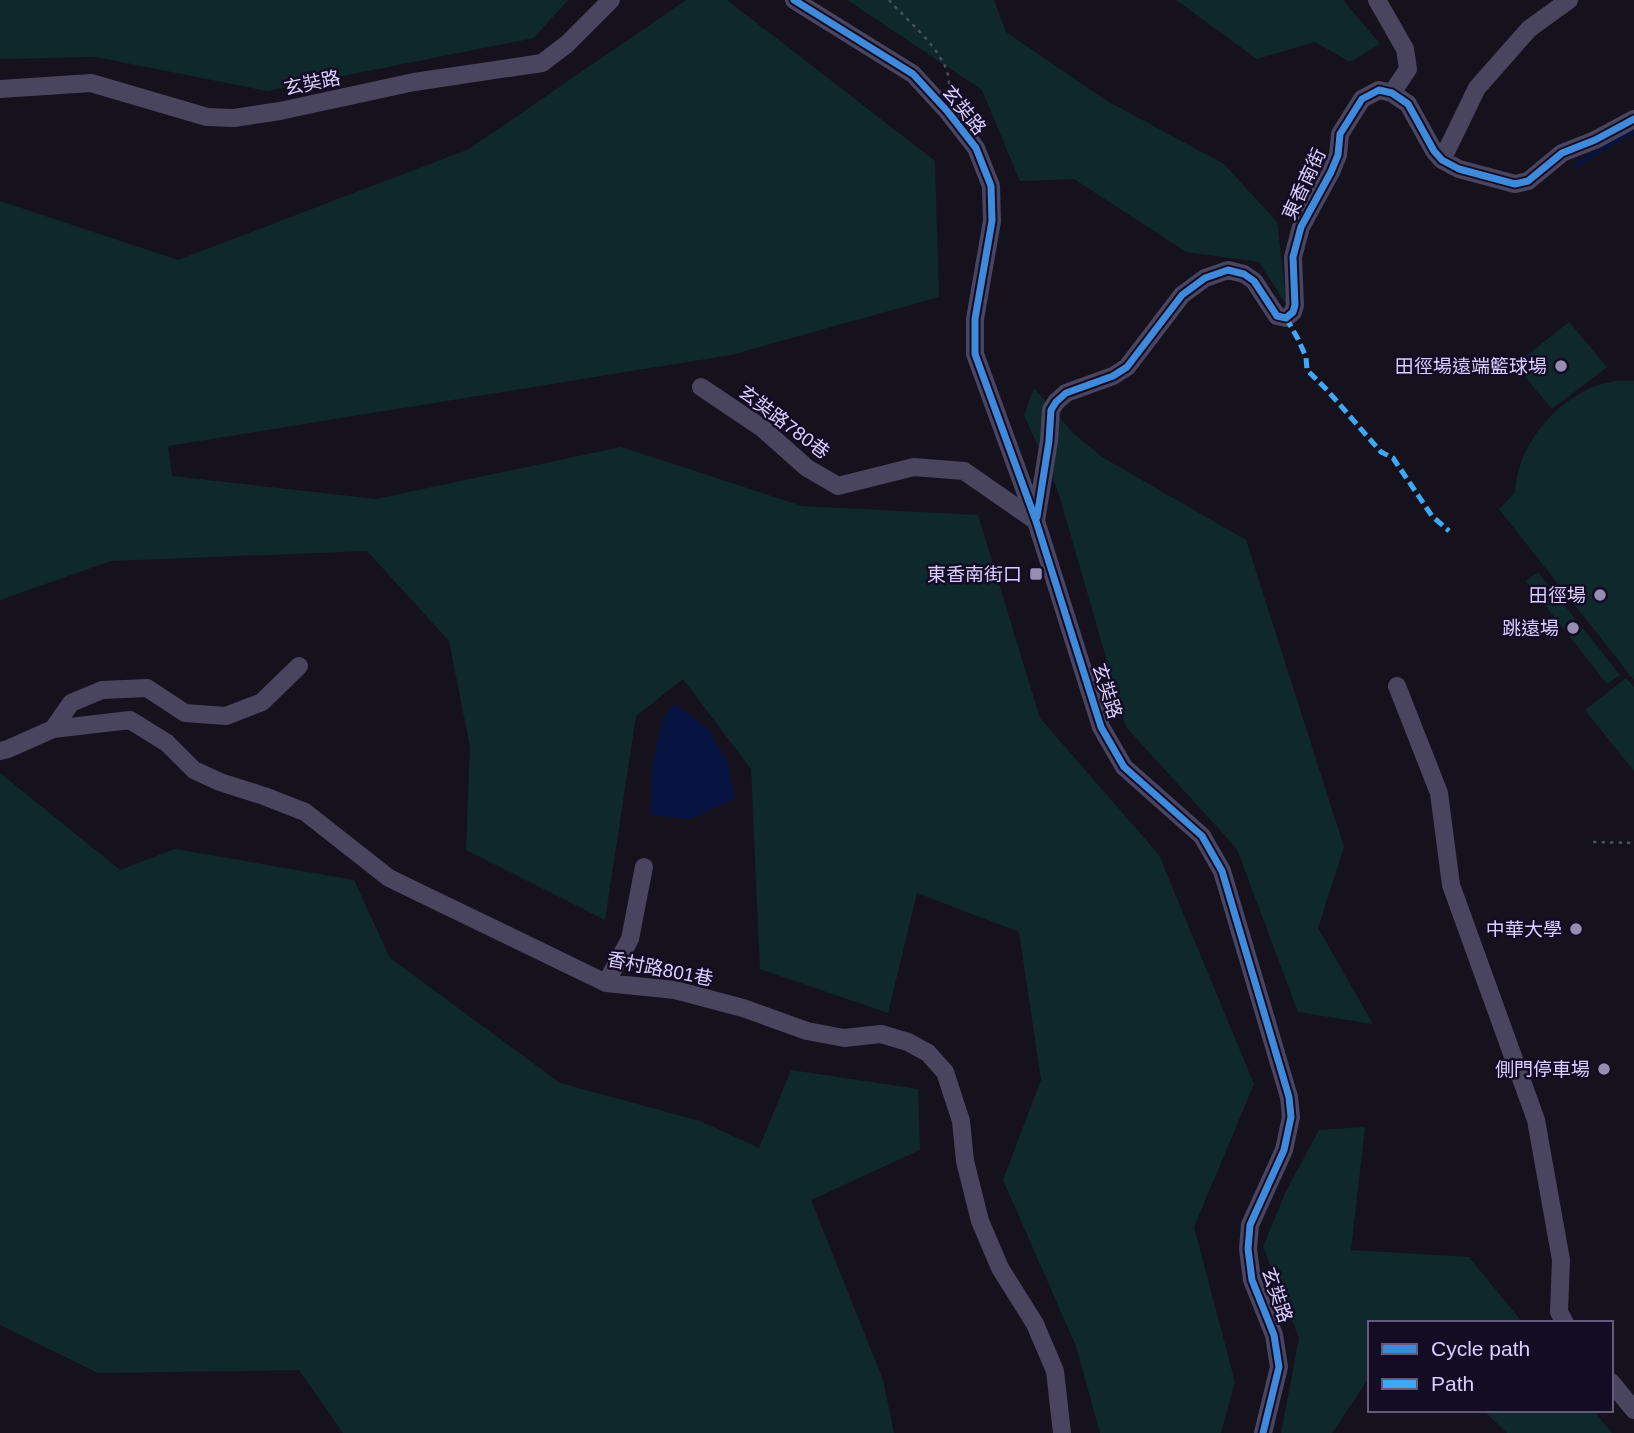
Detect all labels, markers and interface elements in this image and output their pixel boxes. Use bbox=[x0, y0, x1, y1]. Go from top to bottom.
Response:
street label: 玄奘路 bbox=[282, 67, 342, 99]
street label: 玄奘路 bbox=[938, 81, 990, 139]
street label: 東香南街 bbox=[1278, 145, 1330, 223]
place label: 田徑場遠端籃球場 bbox=[1395, 356, 1547, 377]
marker: 田徑場遠端籃球場 bbox=[1553, 358, 1569, 374]
street label: 玄奘路780巷 bbox=[735, 381, 833, 463]
place label: 東香南街口 bbox=[927, 564, 1022, 585]
marker: 東香南街口 bbox=[1028, 566, 1044, 582]
place label: 田徑場 bbox=[1529, 585, 1586, 606]
marker: 田徑場 bbox=[1592, 587, 1608, 603]
place label: 跳遠場 bbox=[1502, 618, 1559, 639]
marker: 跳遠場 bbox=[1565, 620, 1581, 636]
street label: 玄奘路 bbox=[1088, 661, 1126, 721]
place label: 中華大學 bbox=[1486, 919, 1562, 940]
marker: 中華大學 bbox=[1568, 921, 1584, 937]
street label: 香村路801巷 bbox=[605, 948, 715, 990]
place label: 側門停車場 bbox=[1495, 1059, 1590, 1080]
marker: 側門停車場 bbox=[1596, 1061, 1612, 1077]
street label: 玄奘路 bbox=[1258, 1265, 1296, 1325]
legend bbox=[1368, 1321, 1613, 1412]
text: Cycle path bbox=[1431, 1337, 1530, 1360]
text: Path bbox=[1431, 1372, 1474, 1395]

